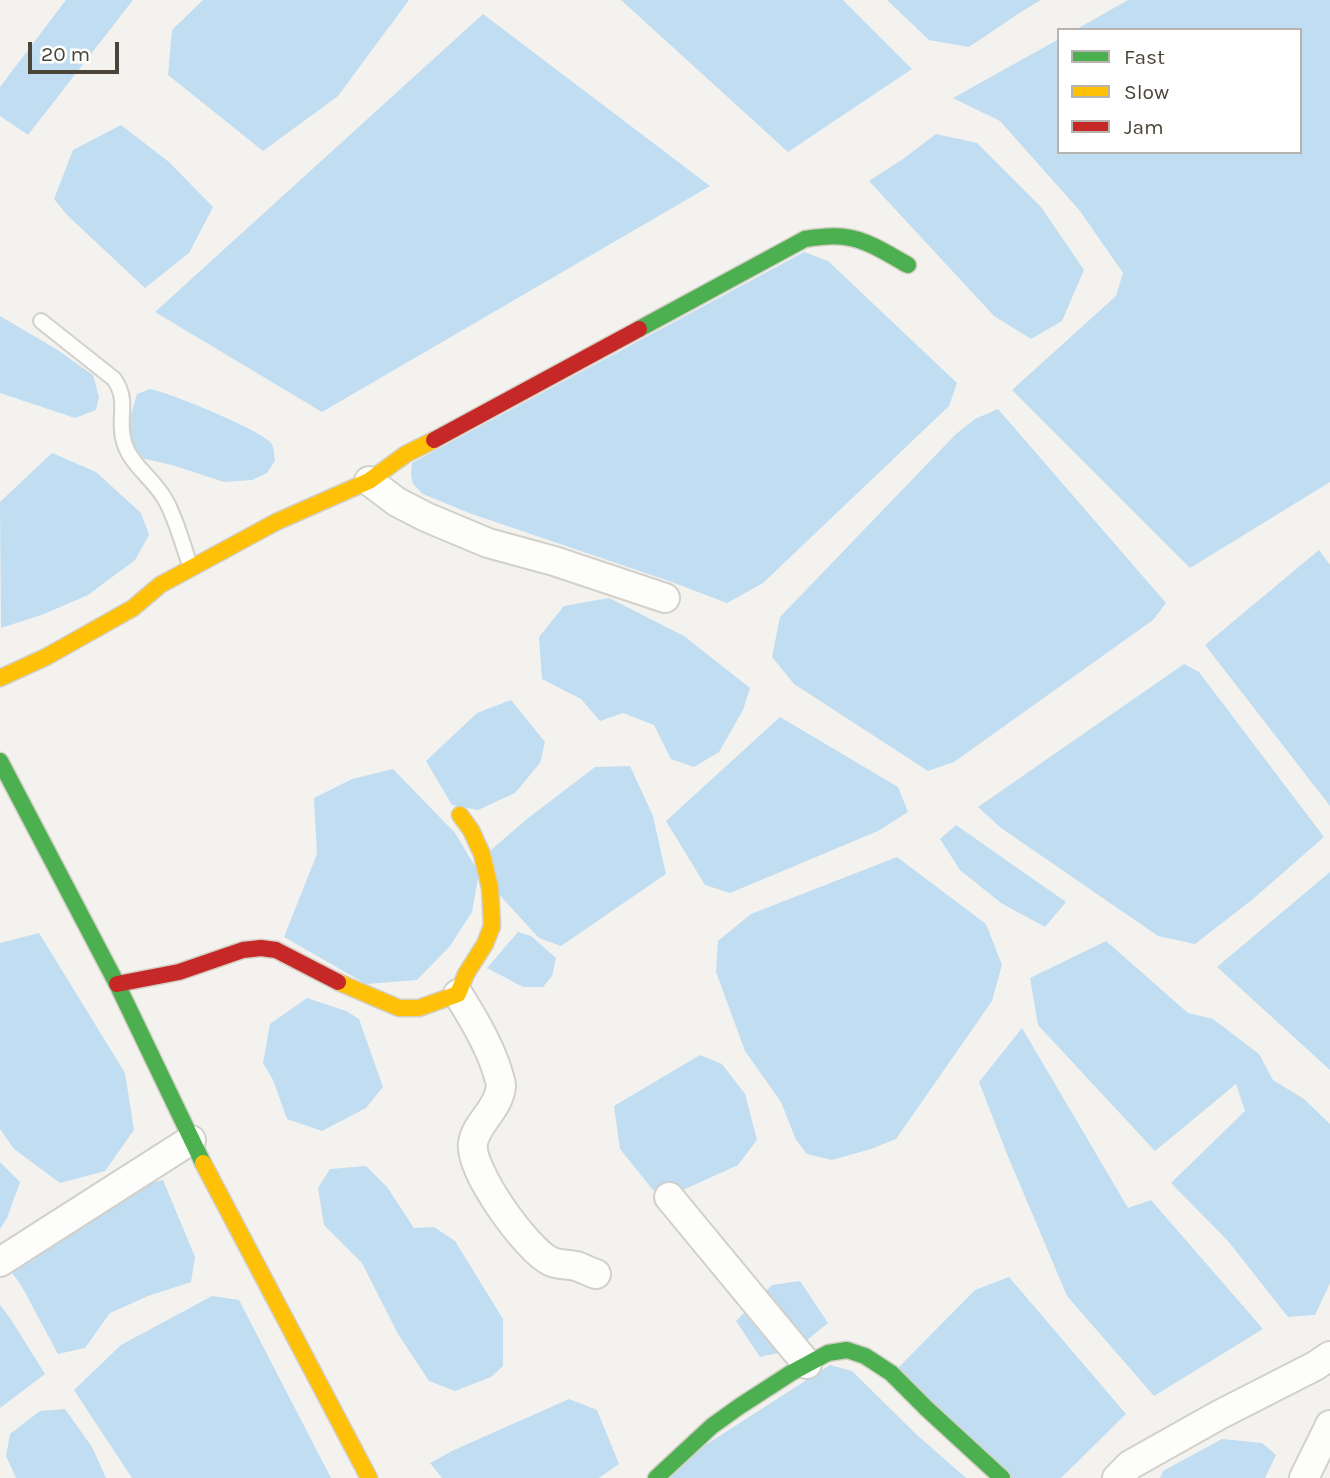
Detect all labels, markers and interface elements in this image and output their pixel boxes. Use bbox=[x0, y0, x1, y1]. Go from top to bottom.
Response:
scale bar bbox=[32, 28, 122, 72]
legend bbox=[1057, 28, 1302, 154]
text: 20 m bbox=[41, 42, 90, 66]
text: Fast bbox=[1124, 45, 1165, 69]
text: Slow bbox=[1124, 80, 1169, 104]
text: Jam bbox=[1124, 115, 1164, 139]

